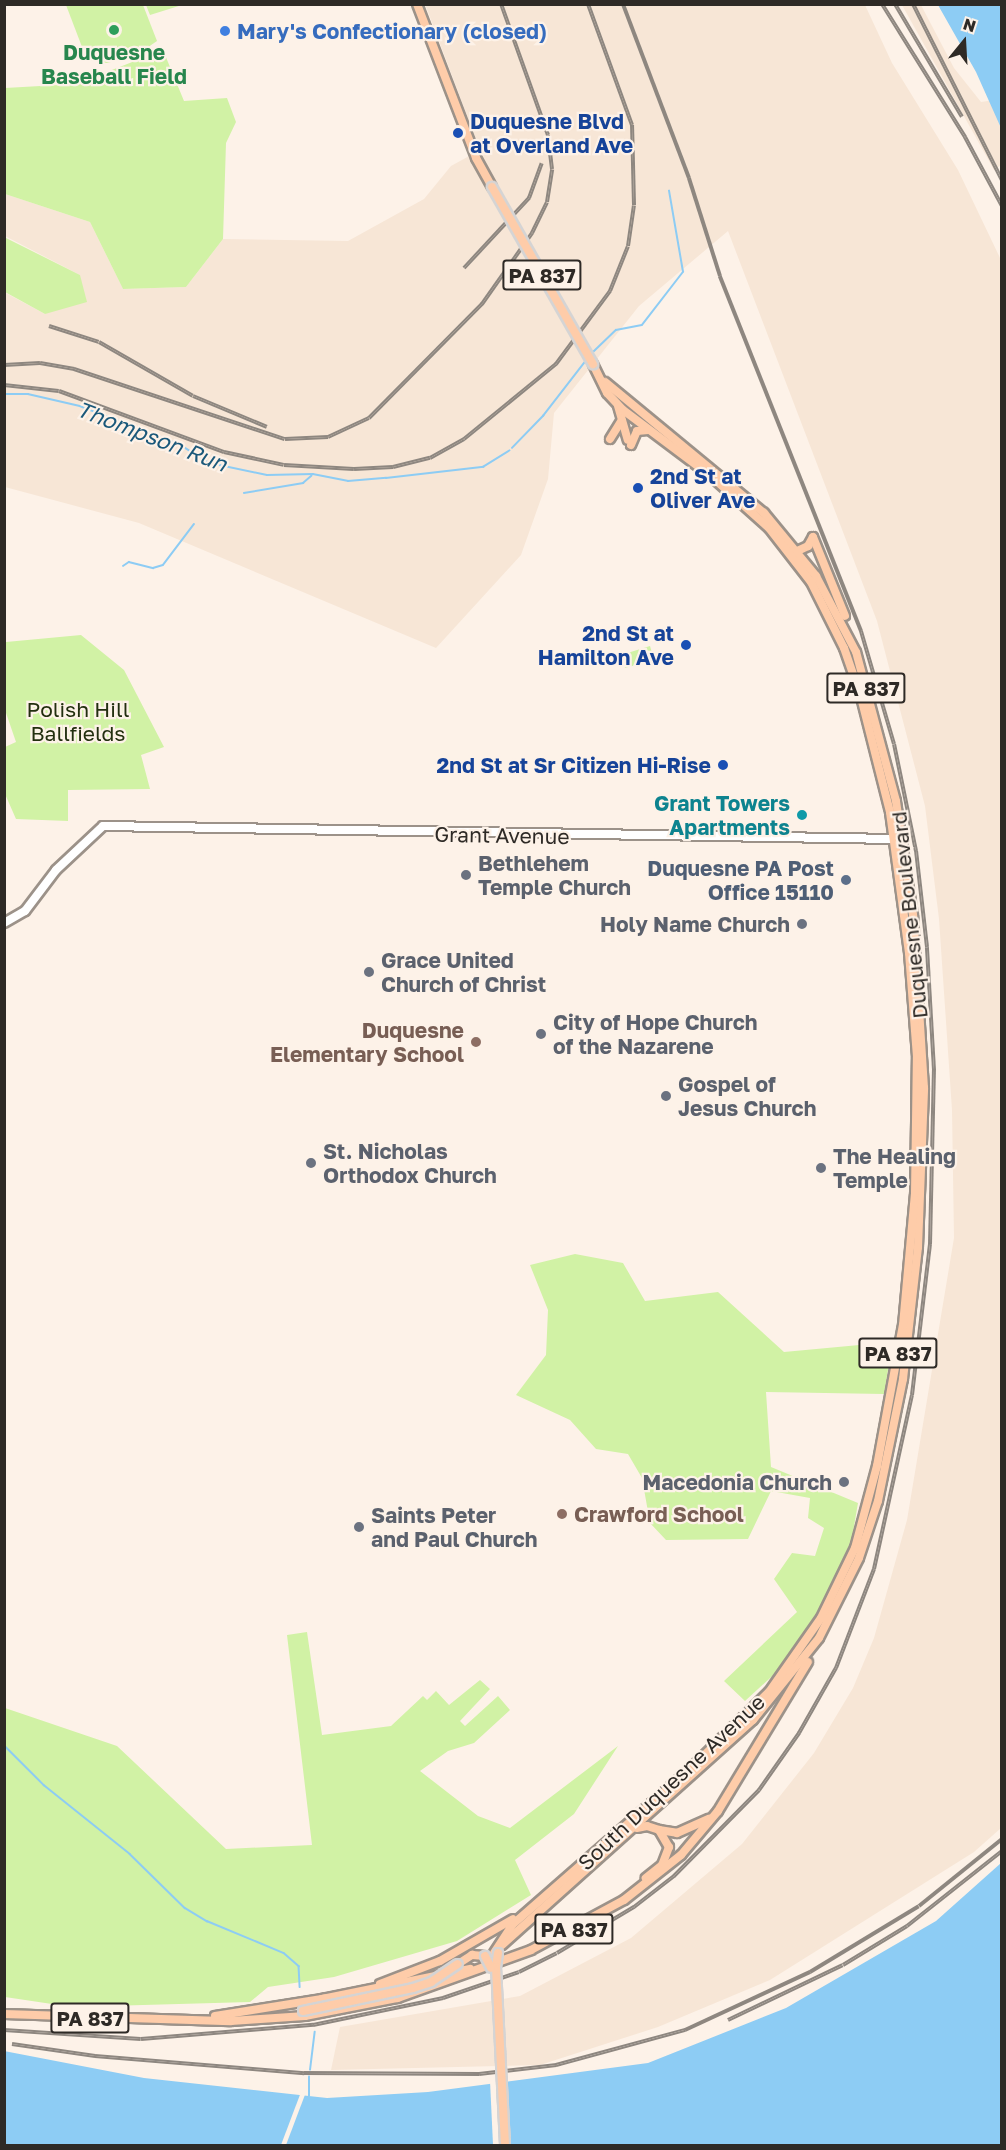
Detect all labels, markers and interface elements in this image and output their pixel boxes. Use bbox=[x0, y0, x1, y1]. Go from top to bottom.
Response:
north arrow bbox=[934, 12, 994, 72]
text: N bbox=[961, 13, 978, 36]
place label: Mary's Confectionary (closed) bbox=[237, 18, 547, 44]
marker: Duquesne Baseball Field bbox=[107, 23, 121, 37]
marker: Mary's Confectionary (closed) bbox=[218, 24, 232, 38]
place label: Duquesne Baseball Field bbox=[41, 39, 187, 89]
place label: Duquesne Blvd at Overland Ave bbox=[470, 108, 633, 158]
marker: Duquesne Blvd at Overland Ave bbox=[451, 126, 465, 140]
road number: PA 837 bbox=[502, 258, 582, 292]
water label: Thompson Run bbox=[73, 395, 231, 477]
place label: 2nd St at Oliver Ave bbox=[650, 463, 755, 513]
marker: 2nd St at Oliver Ave bbox=[631, 481, 645, 495]
place label: 2nd St at Hamilton Ave bbox=[538, 620, 674, 670]
marker: 2nd St at Hamilton Ave bbox=[679, 638, 693, 652]
road number: PA 837 bbox=[826, 671, 906, 705]
park label: Polish Hill Ballfields bbox=[27, 696, 129, 746]
place label: 2nd St at Sr Citizen Hi-Rise bbox=[437, 752, 711, 778]
marker: 2nd St at Sr Citizen Hi-Rise bbox=[716, 758, 730, 772]
place label: Grant Towers Apartments bbox=[654, 790, 790, 840]
marker: Grant Towers Apartments bbox=[795, 808, 809, 822]
street label: Duquesne Boulevard bbox=[886, 810, 932, 1020]
street label: Grant Avenue bbox=[434, 821, 570, 849]
place label: Bethlehem Temple Church bbox=[478, 850, 631, 900]
place label: Duquesne PA Post Office 15110 bbox=[647, 855, 834, 905]
marker: Bethlehem Temple Church bbox=[459, 868, 473, 882]
marker: Duquesne PA Post Office 15110 bbox=[839, 873, 853, 887]
place label: Holy Name Church bbox=[600, 911, 790, 937]
marker: Holy Name Church bbox=[795, 917, 809, 931]
place label: Grace United Church of Christ bbox=[381, 947, 546, 997]
marker: Grace United Church of Christ bbox=[362, 965, 376, 979]
place label: City of Hope Church of the Nazarene bbox=[553, 1009, 757, 1059]
place label: Duquesne Elementary School bbox=[270, 1017, 464, 1067]
marker: City of Hope Church of the Nazarene bbox=[534, 1027, 548, 1041]
marker: Duquesne Elementary School bbox=[469, 1035, 483, 1049]
place label: Gospel of Jesus Church bbox=[678, 1071, 816, 1121]
marker: Gospel of Jesus Church bbox=[659, 1089, 673, 1103]
place label: St. Nicholas Orthodox Church bbox=[323, 1138, 497, 1188]
place label: The Healing Temple bbox=[833, 1143, 956, 1193]
marker: St. Nicholas Orthodox Church bbox=[304, 1156, 318, 1170]
marker: The Healing Temple bbox=[814, 1161, 828, 1175]
road number: PA 837 bbox=[858, 1336, 938, 1370]
place label: Macedonia Church bbox=[642, 1469, 832, 1495]
marker: Macedonia Church bbox=[837, 1475, 851, 1489]
place label: Crawford School bbox=[574, 1501, 744, 1527]
place label: Saints Peter and Paul Church bbox=[371, 1502, 538, 1552]
marker: Crawford School bbox=[555, 1507, 569, 1521]
marker: Saints Peter and Paul Church bbox=[352, 1520, 366, 1534]
street label: South Duquesne Avenue bbox=[572, 1689, 770, 1875]
road number: PA 837 bbox=[534, 1912, 614, 1946]
road number: PA 837 bbox=[50, 2001, 130, 2035]

